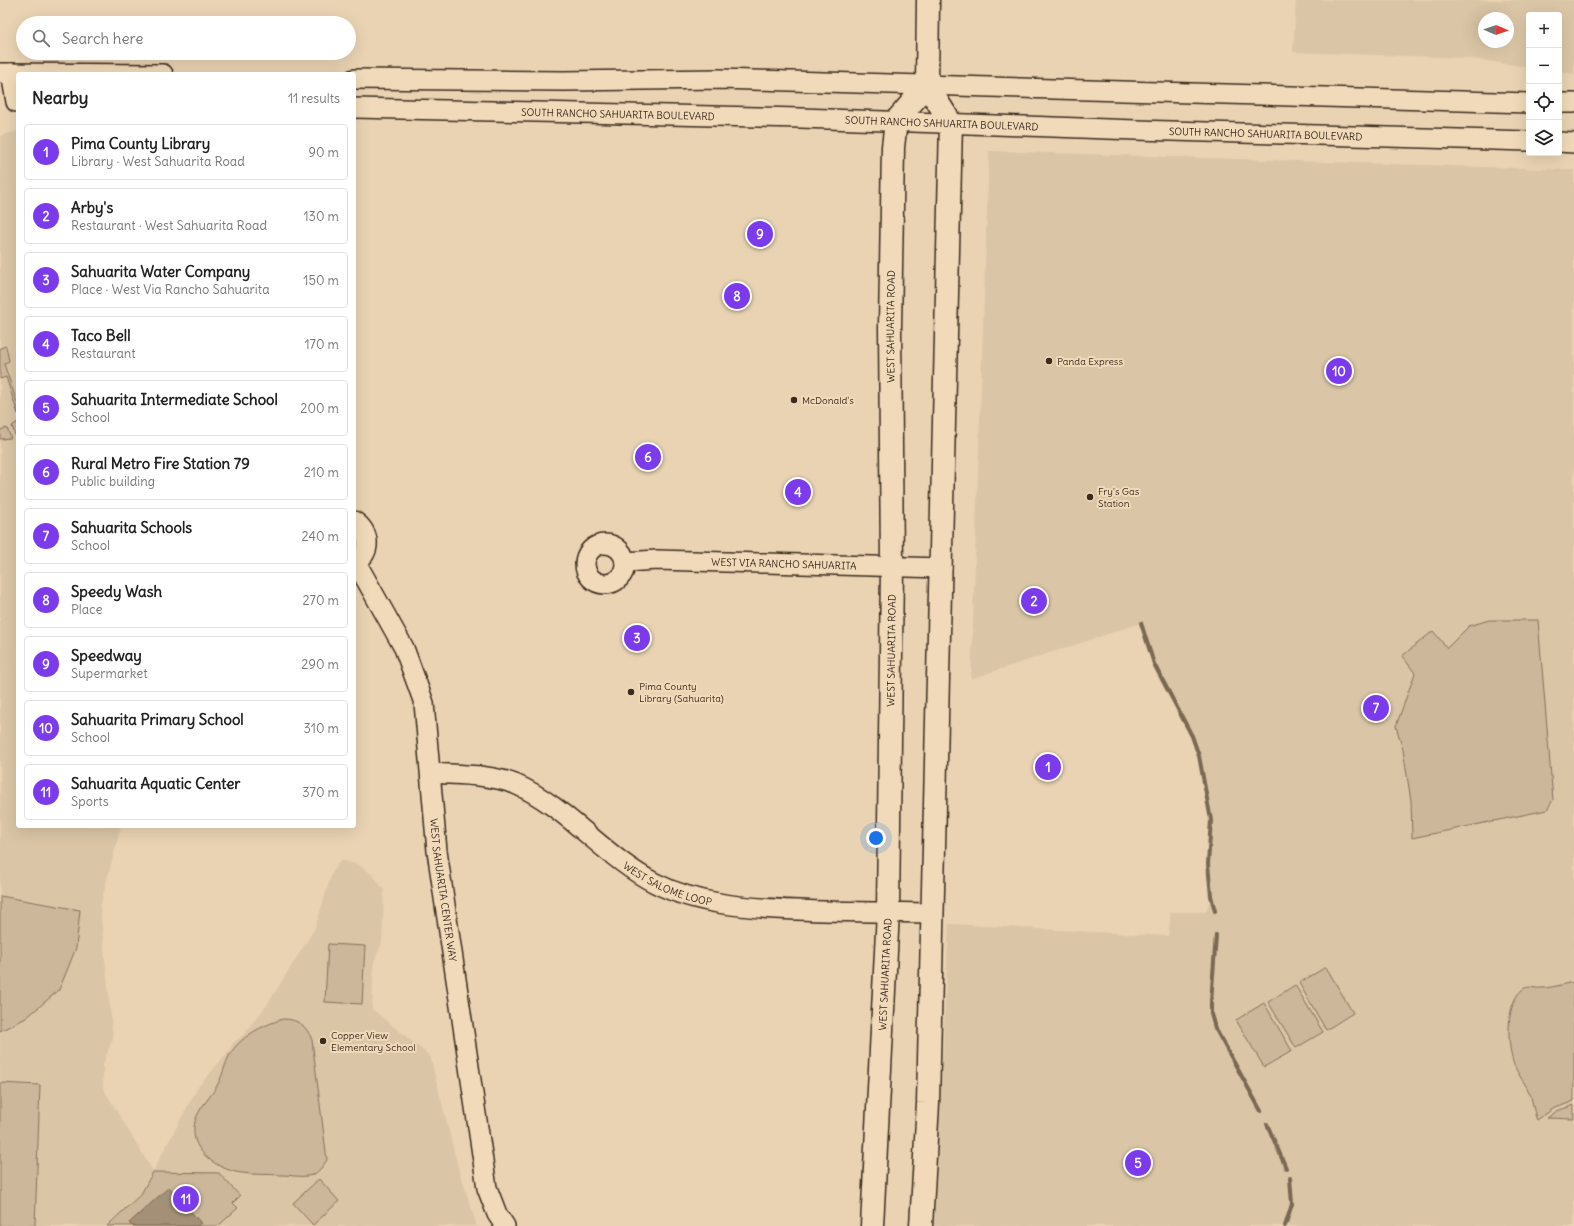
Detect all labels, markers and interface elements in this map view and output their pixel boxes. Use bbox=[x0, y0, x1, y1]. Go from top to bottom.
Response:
north arrow bbox=[1478, 12, 1514, 48]
map controls bbox=[1526, 12, 1562, 156]
button: + bbox=[1526, 12, 1562, 48]
search box bbox=[16, 16, 356, 60]
icon: search bbox=[30, 27, 52, 49]
text: Search here bbox=[62, 29, 143, 48]
button: − bbox=[1526, 48, 1562, 84]
button: locate bbox=[1526, 84, 1562, 120]
text: Nearby bbox=[32, 87, 88, 109]
text: 11 results bbox=[288, 90, 340, 107]
street label: SOUTH RANCHO SAHUARITA BOULEVARD bbox=[521, 106, 715, 123]
street label: SOUTH RANCHO SAHUARITA BOULEVARD bbox=[845, 114, 1039, 134]
button: layers bbox=[1526, 120, 1562, 156]
street label: SOUTH RANCHO SAHUARITA BOULEVARD bbox=[1169, 125, 1363, 143]
text: Pima County Library bbox=[71, 134, 210, 153]
text: 1 bbox=[43, 144, 49, 161]
text: 90 m bbox=[308, 144, 339, 161]
text: Library · West Sahuarita Road bbox=[71, 153, 245, 170]
text: Arby's bbox=[71, 198, 113, 217]
text: 2 bbox=[42, 208, 50, 225]
text: 130 m bbox=[303, 208, 339, 225]
text: Restaurant · West Sahuarita Road bbox=[71, 217, 267, 234]
pin: 9 bbox=[747, 219, 773, 249]
text: Sahuarita Water Company bbox=[71, 262, 250, 281]
street label: WEST SAHUARITA ROAD bbox=[884, 270, 898, 383]
text: 3 bbox=[42, 272, 50, 289]
text: 150 m bbox=[303, 272, 339, 289]
text: Place · West Via Rancho Sahuarita bbox=[71, 281, 270, 298]
pin: 8 bbox=[724, 281, 750, 311]
text: Taco Bell bbox=[71, 326, 131, 345]
text: 4 bbox=[42, 336, 50, 353]
text: 170 m bbox=[304, 336, 339, 353]
text: Restaurant bbox=[71, 345, 136, 362]
place label: Panda Express bbox=[1057, 355, 1123, 368]
marker: Panda Express bbox=[1044, 356, 1054, 366]
pin: 10 bbox=[1326, 356, 1352, 386]
text: Sahuarita Intermediate School bbox=[71, 390, 278, 409]
place label: McDonald's bbox=[802, 394, 854, 407]
marker: McDonald's bbox=[789, 395, 799, 405]
text: 5 bbox=[42, 400, 50, 417]
text: 200 m bbox=[300, 400, 339, 417]
text: School bbox=[71, 409, 110, 426]
pin: 6 bbox=[635, 442, 661, 472]
text: Rural Metro Fire Station 79 bbox=[71, 454, 250, 473]
text: 6 bbox=[42, 464, 50, 481]
text: 210 m bbox=[304, 464, 339, 481]
text: Public building bbox=[71, 473, 155, 490]
pin: 4 bbox=[785, 477, 811, 507]
place label: Fry's Gas Station bbox=[1098, 485, 1140, 510]
marker: Fry's Gas Station bbox=[1085, 492, 1095, 502]
text: Sahuarita Schools bbox=[71, 518, 192, 537]
text: 7 bbox=[43, 528, 49, 545]
text: 240 m bbox=[302, 528, 339, 545]
text: School bbox=[71, 537, 110, 554]
street label: WEST VIA RANCHO SAHUARITA bbox=[711, 556, 857, 573]
text: Speedy Wash bbox=[71, 582, 162, 601]
pin: 2 bbox=[1021, 586, 1047, 616]
text: 8 bbox=[42, 592, 50, 609]
text: 270 m bbox=[302, 592, 339, 609]
street label: WEST SAHUARITA ROAD bbox=[884, 594, 899, 707]
text: Place bbox=[71, 601, 102, 618]
pin: 3 bbox=[624, 623, 650, 653]
text: Speedway bbox=[71, 646, 142, 665]
text: 9 bbox=[42, 656, 50, 673]
text: 290 m bbox=[301, 656, 339, 673]
text: Supermarket bbox=[71, 665, 148, 682]
place label: Pima County Library (Sahuarita) bbox=[639, 680, 724, 705]
marker: Pima County Library (Sahuarita) bbox=[626, 687, 636, 697]
pin: 7 bbox=[1363, 693, 1389, 723]
text: Sahuarita Primary School bbox=[71, 710, 244, 729]
text: 10 bbox=[39, 720, 53, 737]
text: 310 m bbox=[304, 720, 339, 737]
text: School bbox=[71, 729, 110, 746]
pin: 1 bbox=[1035, 752, 1061, 782]
text: Sahuarita Aquatic Center bbox=[71, 774, 240, 793]
text: 11 bbox=[41, 784, 51, 801]
text: 370 m bbox=[302, 784, 339, 801]
text: Sports bbox=[71, 793, 109, 810]
street label: WEST SAHUARITA CENTER WAY bbox=[427, 818, 459, 963]
your location bbox=[866, 828, 886, 848]
street label: WEST SALOME LOOP bbox=[620, 859, 713, 909]
street label: WEST SAHUARITA ROAD bbox=[876, 918, 895, 1031]
place label: Copper View Elementary School bbox=[331, 1029, 416, 1054]
marker: Copper View Elementary School bbox=[318, 1036, 328, 1046]
pin: 5 bbox=[1125, 1148, 1151, 1178]
pin: 11 bbox=[173, 1184, 199, 1214]

